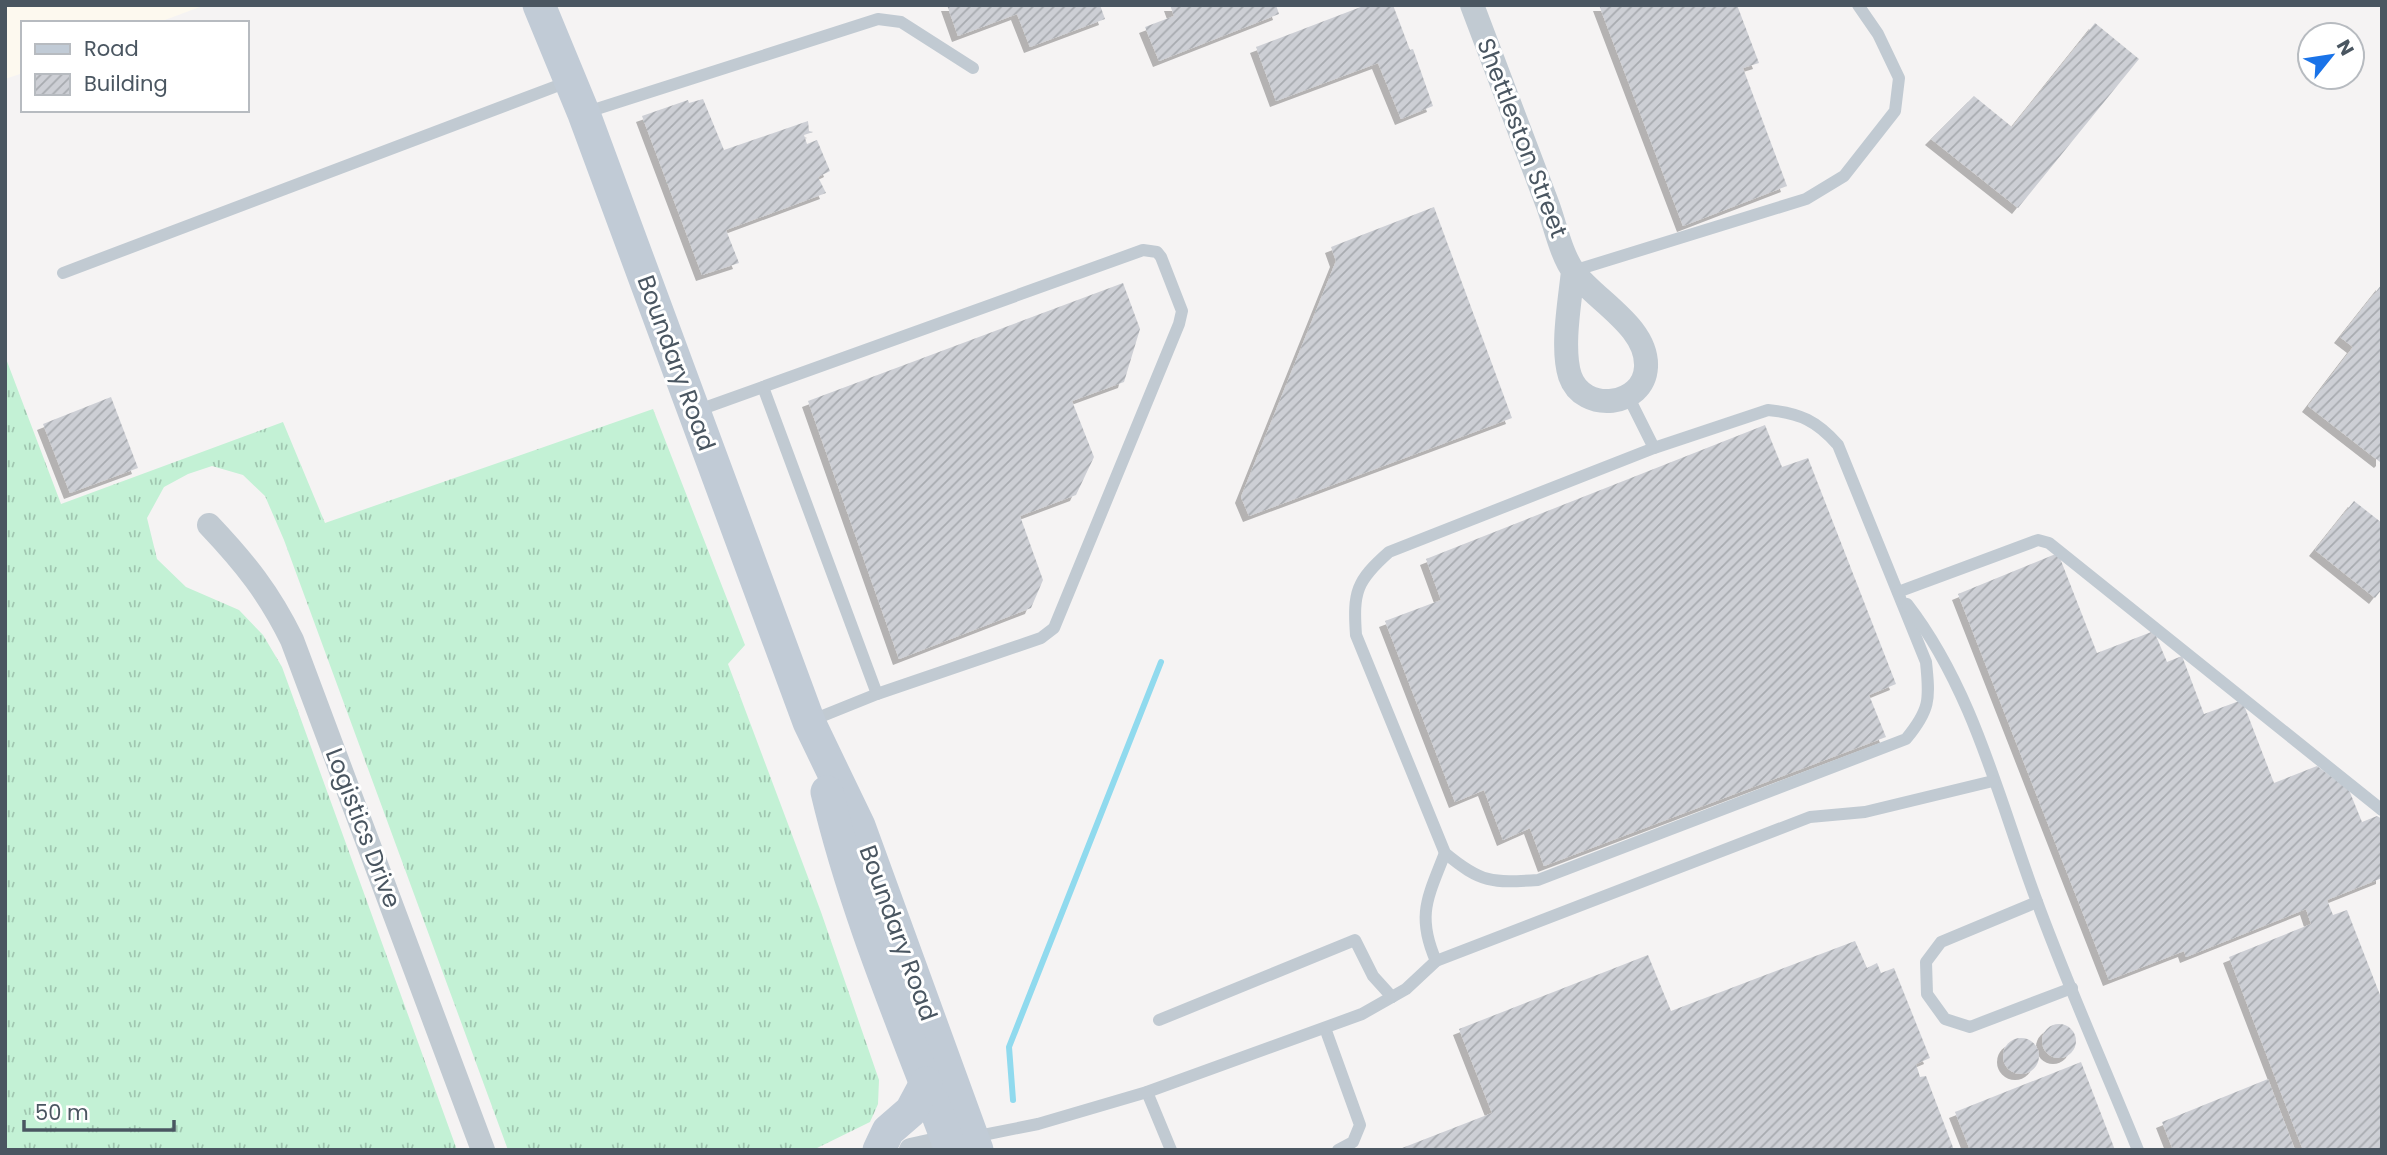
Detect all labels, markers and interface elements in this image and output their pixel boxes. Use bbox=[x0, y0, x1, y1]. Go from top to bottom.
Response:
legend bbox=[21, 21, 248, 112]
north arrow bbox=[2296, 21, 2366, 91]
street label: Shettleston Street bbox=[1469, 33, 1576, 242]
text: Road bbox=[84, 34, 139, 63]
text: N bbox=[2330, 35, 2361, 61]
text: Building bbox=[84, 69, 168, 98]
street label: Boundary Road bbox=[629, 270, 724, 455]
street label: Logistics Drive bbox=[318, 743, 409, 912]
street label: Boundary Road bbox=[851, 840, 946, 1025]
scale bar bbox=[24, 1088, 175, 1132]
text: 50 m bbox=[35, 1098, 89, 1127]

